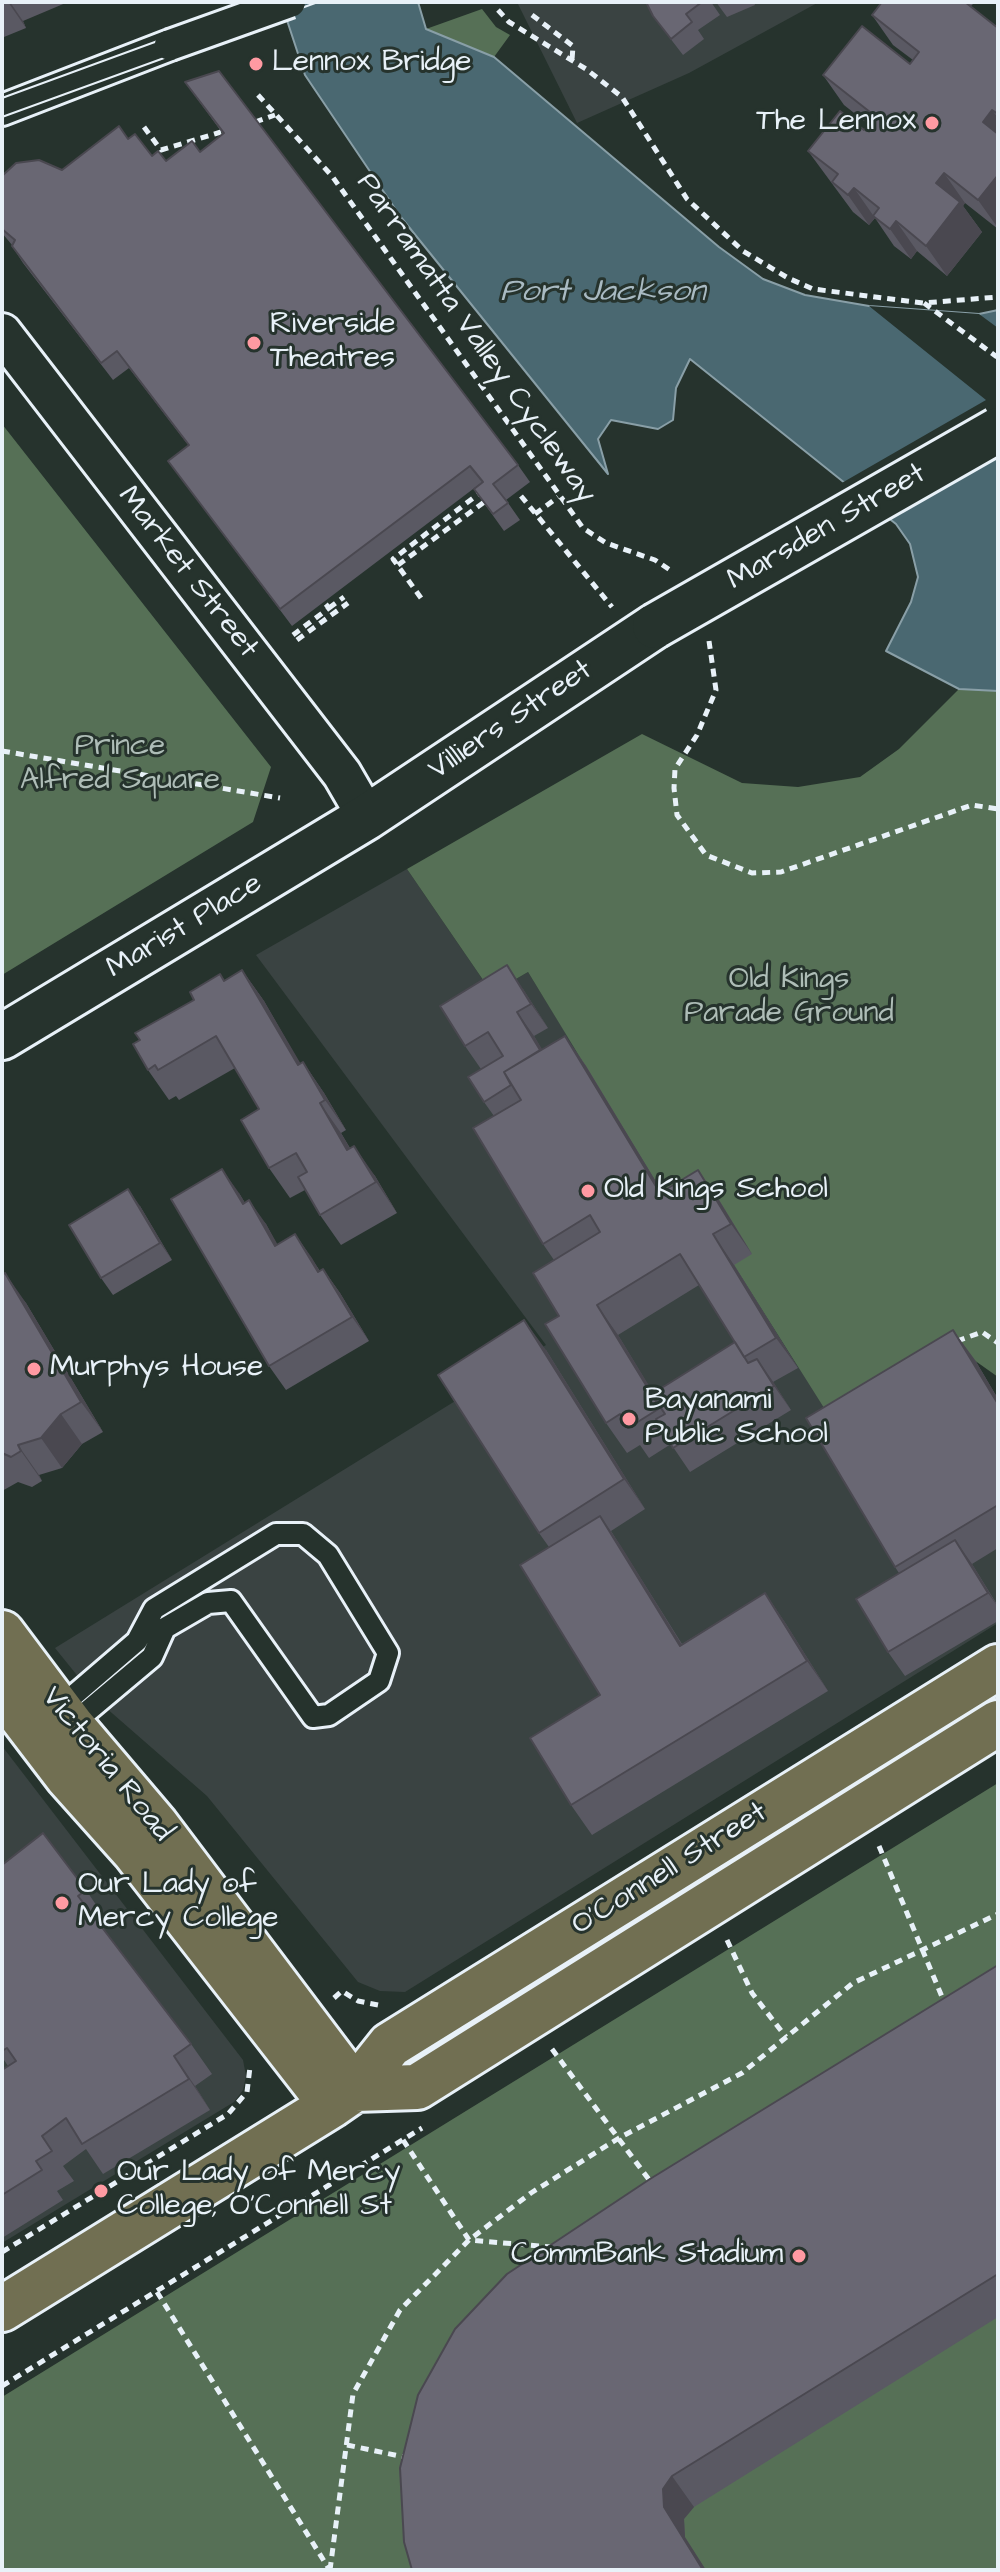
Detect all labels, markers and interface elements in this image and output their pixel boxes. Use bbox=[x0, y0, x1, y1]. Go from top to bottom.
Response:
place label: Lennox Bridge bbox=[272, 46, 472, 82]
marker: Lennox Bridge bbox=[247, 55, 265, 73]
place label: The Lennox bbox=[756, 105, 916, 141]
marker: The Lennox bbox=[923, 114, 941, 132]
street label: Parramatta Valley Cycleway bbox=[347, 167, 603, 511]
water label: Port Jackson bbox=[500, 274, 706, 312]
place label: Riverside Theatres bbox=[270, 308, 395, 378]
marker: Riverside Theatres bbox=[245, 334, 263, 352]
street label: Marsden Street bbox=[721, 457, 933, 599]
street label: Market Street bbox=[109, 480, 265, 666]
street label: Villiers Street bbox=[422, 653, 600, 789]
park label: Prince Alfred Square bbox=[20, 730, 220, 800]
street label: Marist Place bbox=[101, 867, 269, 987]
park label: Old Kings Parade Ground bbox=[684, 963, 894, 1034]
place label: Old Kings School bbox=[604, 1173, 828, 1209]
marker: Old Kings School bbox=[579, 1182, 597, 1200]
place label: Murphys House bbox=[50, 1351, 263, 1387]
marker: Murphys House bbox=[25, 1360, 43, 1378]
place label: Bayanami Public School bbox=[645, 1384, 828, 1454]
marker: Bayanami Public School bbox=[620, 1410, 638, 1428]
street label: Victoria Road bbox=[33, 1680, 179, 1850]
street label: O'Connell Street bbox=[566, 1796, 774, 1944]
place label: Our Lady of Mercy College bbox=[78, 1868, 279, 1938]
marker: Our Lady of Mercy College bbox=[53, 1894, 71, 1912]
place label: Our Lady of Mercy College, O'Connell St bbox=[117, 2156, 401, 2226]
marker: Our Lady of Mercy College, O'Connell St bbox=[92, 2182, 110, 2200]
place label: CommBank Stadium bbox=[511, 2238, 783, 2274]
marker: CommBank Stadium bbox=[790, 2247, 808, 2265]

